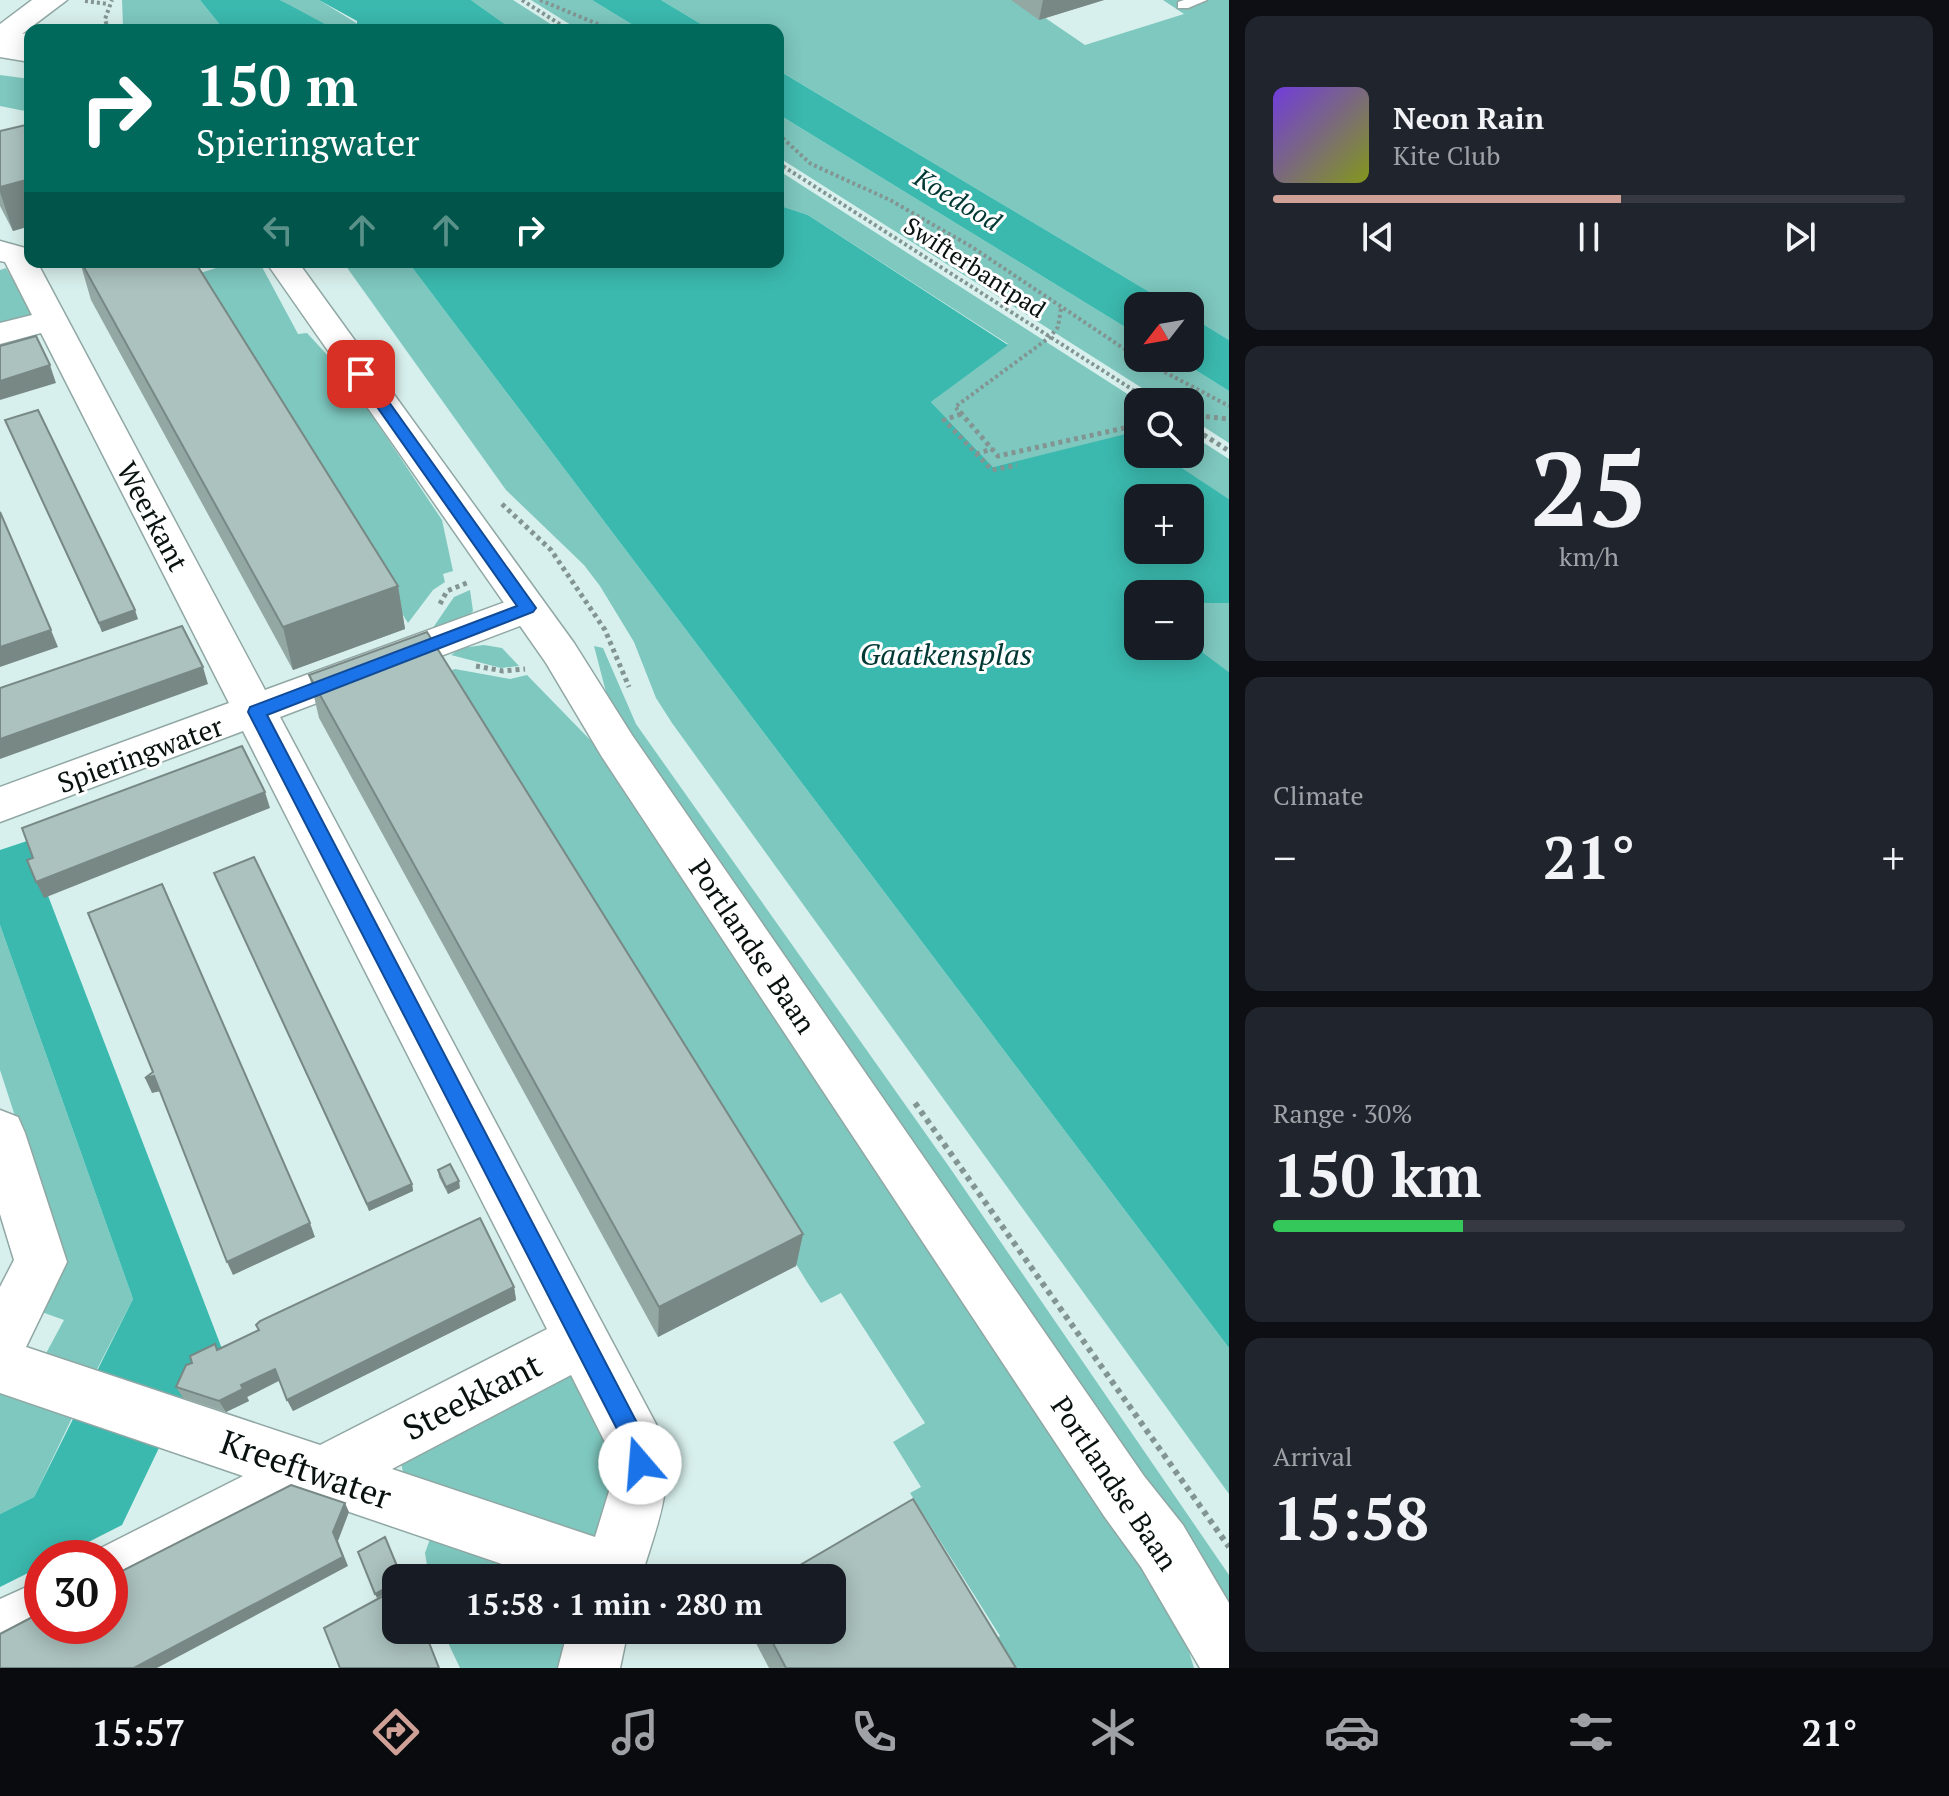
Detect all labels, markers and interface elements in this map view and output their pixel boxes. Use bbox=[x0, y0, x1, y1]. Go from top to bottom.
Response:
text: 150 m bbox=[196, 48, 358, 122]
icon: right bbox=[64, 56, 168, 160]
text: Neon Rain bbox=[1393, 98, 1544, 138]
text: Spieringwater bbox=[196, 119, 419, 166]
text: Kite Club bbox=[1393, 138, 1500, 172]
water label: Koedood bbox=[908, 159, 1009, 239]
icon: left bbox=[256, 208, 300, 252]
icon: ahead bbox=[340, 208, 384, 252]
icon: ahead bbox=[424, 208, 468, 252]
icon: right bbox=[508, 208, 552, 252]
street label: Swifterbantpad bbox=[898, 209, 1052, 325]
icon: previous bbox=[1356, 215, 1400, 259]
icon: pause bbox=[1567, 215, 1611, 259]
icon: next bbox=[1778, 215, 1822, 259]
north arrow bbox=[1124, 292, 1204, 372]
map controls bbox=[1124, 292, 1204, 660]
pin bbox=[327, 340, 395, 408]
icon: arrive bbox=[339, 352, 383, 396]
button: search bbox=[1124, 388, 1204, 468]
text: 25 bbox=[1530, 418, 1648, 556]
street label: Weerkant bbox=[109, 455, 198, 578]
button: + bbox=[1124, 484, 1204, 564]
text: km/h bbox=[1559, 539, 1619, 573]
button: − bbox=[1124, 580, 1204, 660]
water label: Gaatkensplas bbox=[860, 634, 1032, 674]
street label: Spieringwater bbox=[52, 707, 228, 801]
text: Climate bbox=[1273, 778, 1364, 812]
text: 21° bbox=[1543, 817, 1635, 896]
text: − bbox=[1273, 828, 1296, 887]
text: + bbox=[1882, 828, 1905, 887]
street label: Portlandse Baan bbox=[681, 852, 825, 1041]
text: Range · 30% bbox=[1273, 1096, 1412, 1130]
text: 150 km bbox=[1273, 1135, 1481, 1214]
street label: Steekkant bbox=[395, 1342, 549, 1450]
street label: Portlandse Baan bbox=[1043, 1389, 1187, 1578]
street label: Kreeftwater bbox=[215, 1419, 397, 1519]
position arrow bbox=[598, 1421, 682, 1505]
text: Arrival bbox=[1273, 1439, 1353, 1473]
text: 15:58 bbox=[1273, 1478, 1429, 1557]
speed limit sign: 30 bbox=[24, 1540, 128, 1644]
text: 15:58 · 1 min · 280 m bbox=[466, 1584, 762, 1624]
icon: directions bbox=[368, 1704, 424, 1760]
icon: music bbox=[607, 1704, 663, 1760]
icon: phone bbox=[846, 1704, 902, 1760]
icon: climate bbox=[1085, 1704, 1141, 1760]
icon: car bbox=[1324, 1704, 1380, 1760]
icon: filters bbox=[1563, 1704, 1619, 1760]
text: 15:57 bbox=[91, 1709, 185, 1756]
text: 21° bbox=[1802, 1709, 1857, 1756]

